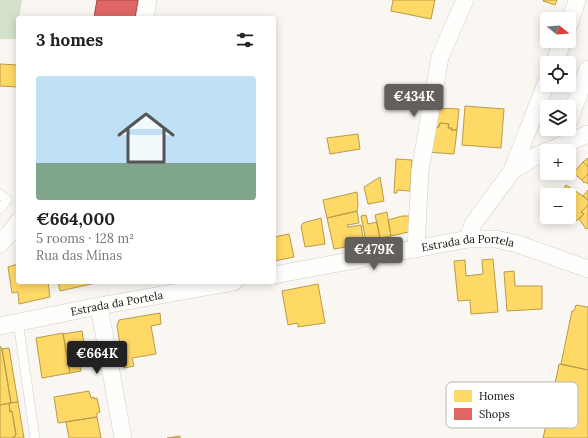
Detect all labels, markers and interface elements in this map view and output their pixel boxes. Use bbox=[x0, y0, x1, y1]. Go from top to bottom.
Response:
north arrow bbox=[540, 12, 576, 48]
map controls bbox=[540, 12, 576, 224]
text: 3 homes bbox=[36, 29, 103, 51]
icon: filters bbox=[234, 29, 256, 51]
button: locate bbox=[540, 56, 576, 92]
pin: €434K bbox=[386, 84, 442, 118]
text: €434K bbox=[393, 88, 435, 105]
button: layers bbox=[540, 100, 576, 136]
icon: home bbox=[110, 102, 182, 174]
button: + bbox=[540, 144, 576, 180]
button: − bbox=[540, 188, 576, 224]
text: €664,000 bbox=[36, 208, 115, 230]
text: 5 rooms · 128 m² bbox=[36, 230, 134, 247]
street label: Estrada da Portela bbox=[420, 232, 516, 254]
pin: €479K bbox=[346, 237, 402, 271]
text: €479K bbox=[354, 241, 394, 258]
text: Rua das Minas bbox=[36, 247, 122, 264]
street label: Estrada da Portela bbox=[69, 288, 164, 319]
pin: €664K bbox=[69, 341, 125, 375]
text: €664K bbox=[76, 345, 118, 362]
legend bbox=[446, 382, 578, 428]
text: Homes bbox=[479, 389, 515, 403]
text: Shops bbox=[479, 407, 510, 421]

